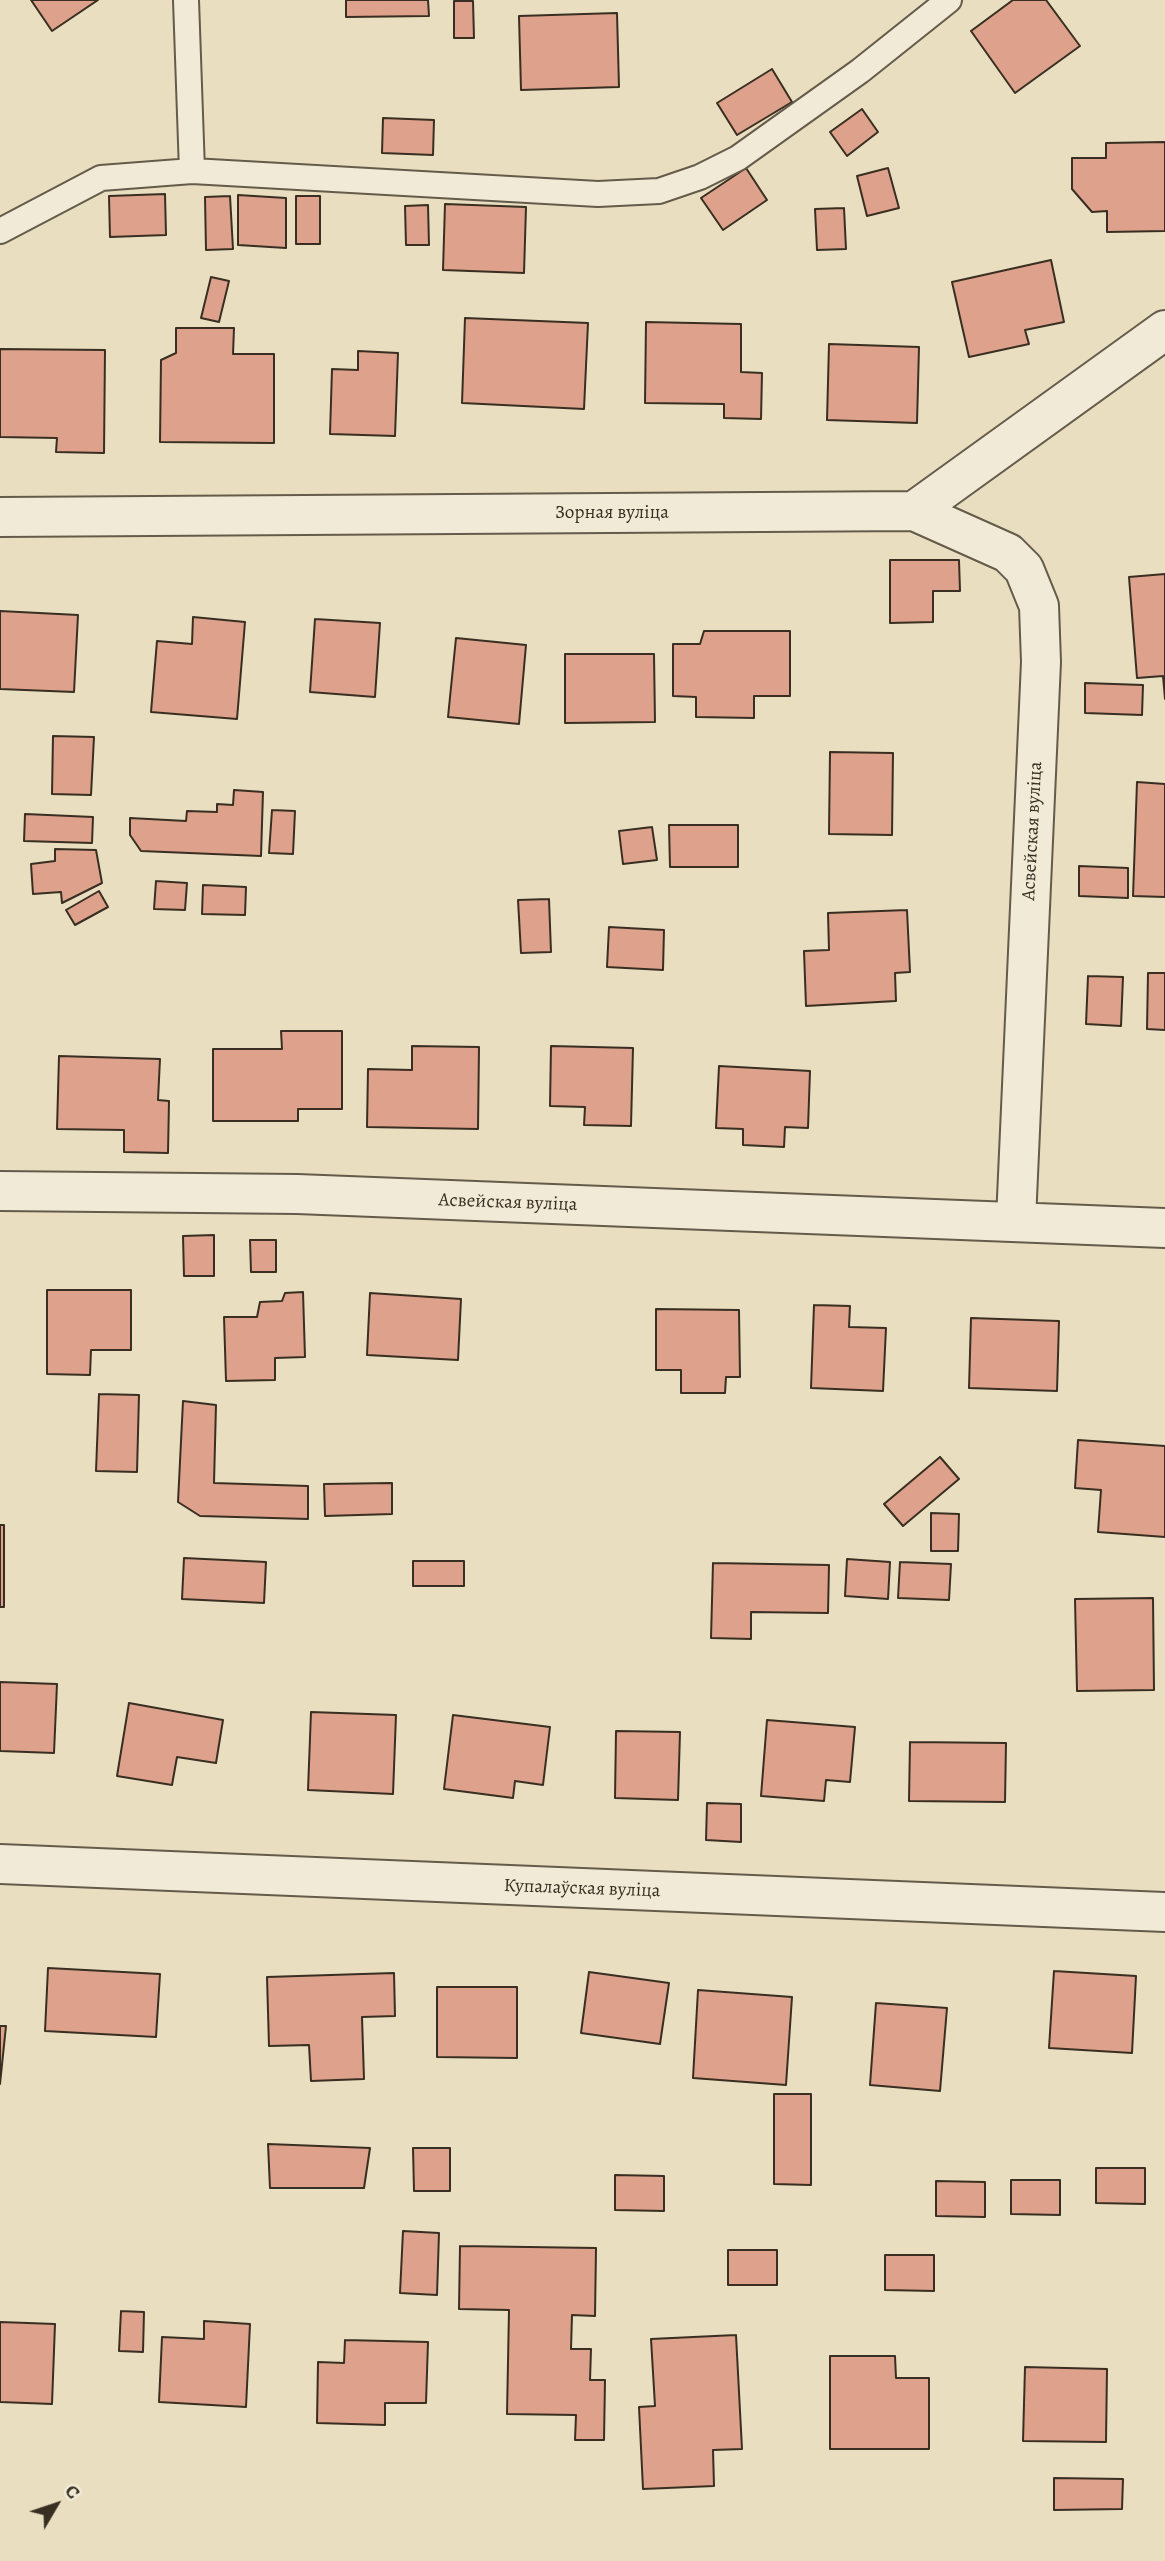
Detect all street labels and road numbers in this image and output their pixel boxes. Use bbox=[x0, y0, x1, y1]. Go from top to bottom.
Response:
street label: Зорная вуліца bbox=[555, 502, 669, 524]
street label: Асвейская вуліца bbox=[1018, 761, 1048, 901]
street label: Асвейская вуліца bbox=[438, 1189, 578, 1217]
street label: Купалаўская вуліца bbox=[503, 1875, 661, 1903]

